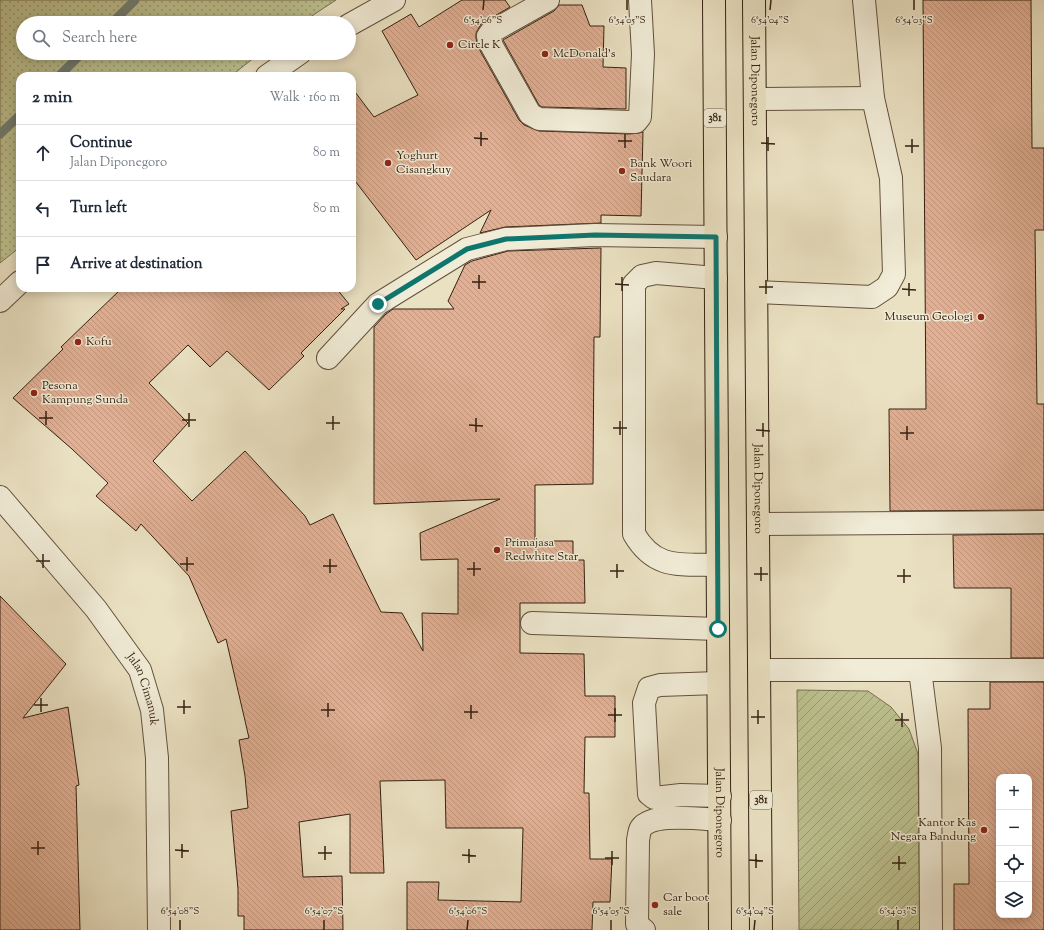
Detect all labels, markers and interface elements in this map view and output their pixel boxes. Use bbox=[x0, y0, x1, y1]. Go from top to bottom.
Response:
text: 6°54'06"S bbox=[464, 13, 502, 28]
text: 6°54'05"S bbox=[609, 13, 646, 28]
text: 6°54'04"S bbox=[751, 13, 789, 28]
text: 6°54'03"S bbox=[895, 13, 933, 28]
search box bbox=[16, 16, 356, 60]
icon: search bbox=[30, 27, 52, 49]
text: Search here bbox=[62, 28, 137, 49]
street label: Jalan Diponegoro bbox=[745, 35, 764, 126]
place label: Circle K bbox=[458, 36, 501, 54]
marker: Circle K bbox=[445, 40, 455, 50]
place label: McDonald's bbox=[553, 45, 616, 63]
marker: McDonald's bbox=[540, 49, 550, 59]
text: 2 min bbox=[32, 86, 73, 110]
text: Walk · 160 m bbox=[269, 89, 340, 107]
road number: 381 bbox=[704, 109, 726, 127]
text: Continue bbox=[70, 133, 132, 154]
icon: ahead bbox=[32, 142, 54, 164]
text: 80 m bbox=[313, 144, 340, 162]
place label: Yoghurt Cisangkuy bbox=[396, 147, 451, 179]
text: Jalan Diponegoro bbox=[70, 154, 167, 172]
place label: Bank Woori Saudara bbox=[630, 155, 693, 187]
marker: Yoghurt Cisangkuy bbox=[383, 158, 393, 168]
marker: Bank Woori Saudara bbox=[617, 166, 627, 176]
icon: left bbox=[32, 198, 54, 220]
text: Turn left bbox=[70, 198, 127, 219]
text: 80 m bbox=[313, 200, 340, 218]
icon: arrive bbox=[32, 254, 54, 276]
text: Arrive at destination bbox=[70, 254, 203, 275]
route end bbox=[369, 295, 387, 313]
place label: Museum Geologi bbox=[885, 308, 974, 326]
marker: Museum Geologi bbox=[976, 312, 986, 322]
place label: Kofu bbox=[86, 333, 112, 351]
marker: Kofu bbox=[73, 337, 83, 347]
place label: Pesona Kampung Sunda bbox=[42, 377, 129, 409]
marker: Pesona Kampung Sunda bbox=[29, 388, 39, 398]
street label: Jalan Diponegoro bbox=[748, 443, 767, 534]
place label: Primajasa Redwhite Star bbox=[505, 534, 579, 566]
marker: Primajasa Redwhite Star bbox=[492, 545, 502, 555]
route start bbox=[709, 620, 727, 638]
street label: Jalan Cimanuk bbox=[121, 649, 163, 727]
street label: Jalan Diponegoro bbox=[710, 767, 729, 858]
map controls bbox=[996, 774, 1032, 918]
button: + bbox=[996, 774, 1032, 810]
road number: 381 bbox=[750, 791, 772, 809]
button: − bbox=[996, 810, 1032, 846]
place label: Kantor Kas Negara Bandung bbox=[891, 814, 976, 846]
marker: Kantor Kas Negara Bandung bbox=[979, 825, 989, 835]
button: locate bbox=[996, 846, 1032, 882]
button: layers bbox=[996, 882, 1032, 918]
place label: Car boot sale bbox=[663, 889, 709, 921]
marker: Car boot sale bbox=[650, 900, 660, 910]
text: 6°54'08"S bbox=[161, 904, 199, 919]
text: 6°54'07"S bbox=[305, 904, 343, 919]
text: 6°54'06"S bbox=[449, 904, 487, 919]
text: 6°54'05"S bbox=[593, 904, 630, 919]
text: 6°54'04"S bbox=[736, 904, 774, 919]
text: 6°54'03"S bbox=[879, 904, 917, 919]

